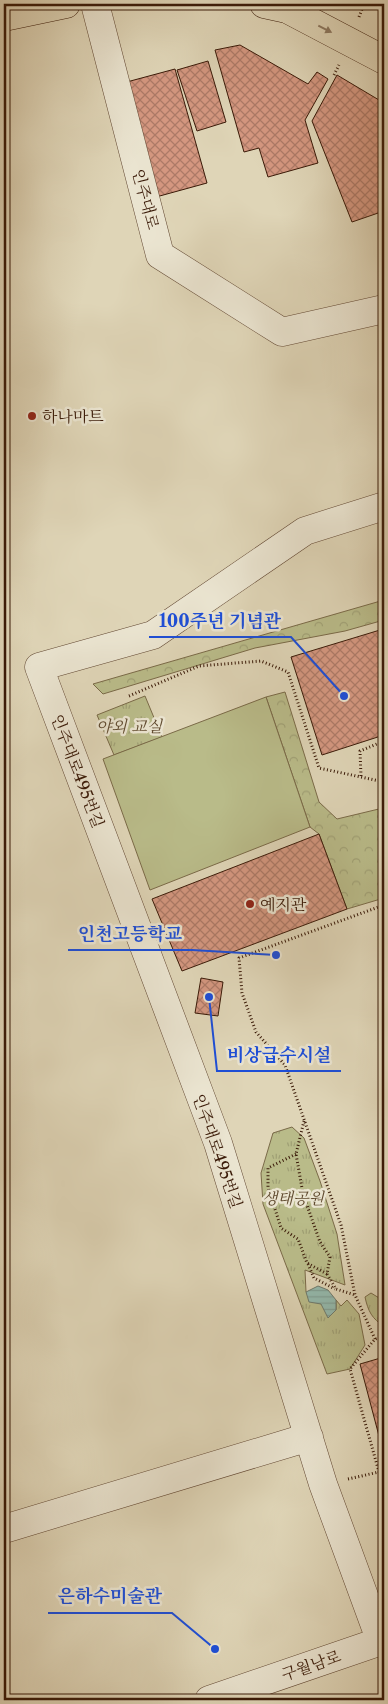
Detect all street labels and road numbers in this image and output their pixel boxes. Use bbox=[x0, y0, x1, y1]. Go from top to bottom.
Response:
street label: 인주대로 bbox=[128, 167, 164, 232]
street label: 인주대로495번길 bbox=[47, 711, 109, 831]
street label: 인주대로495번길 bbox=[189, 1091, 247, 1211]
street label: 구월남로 bbox=[279, 1645, 344, 1685]

